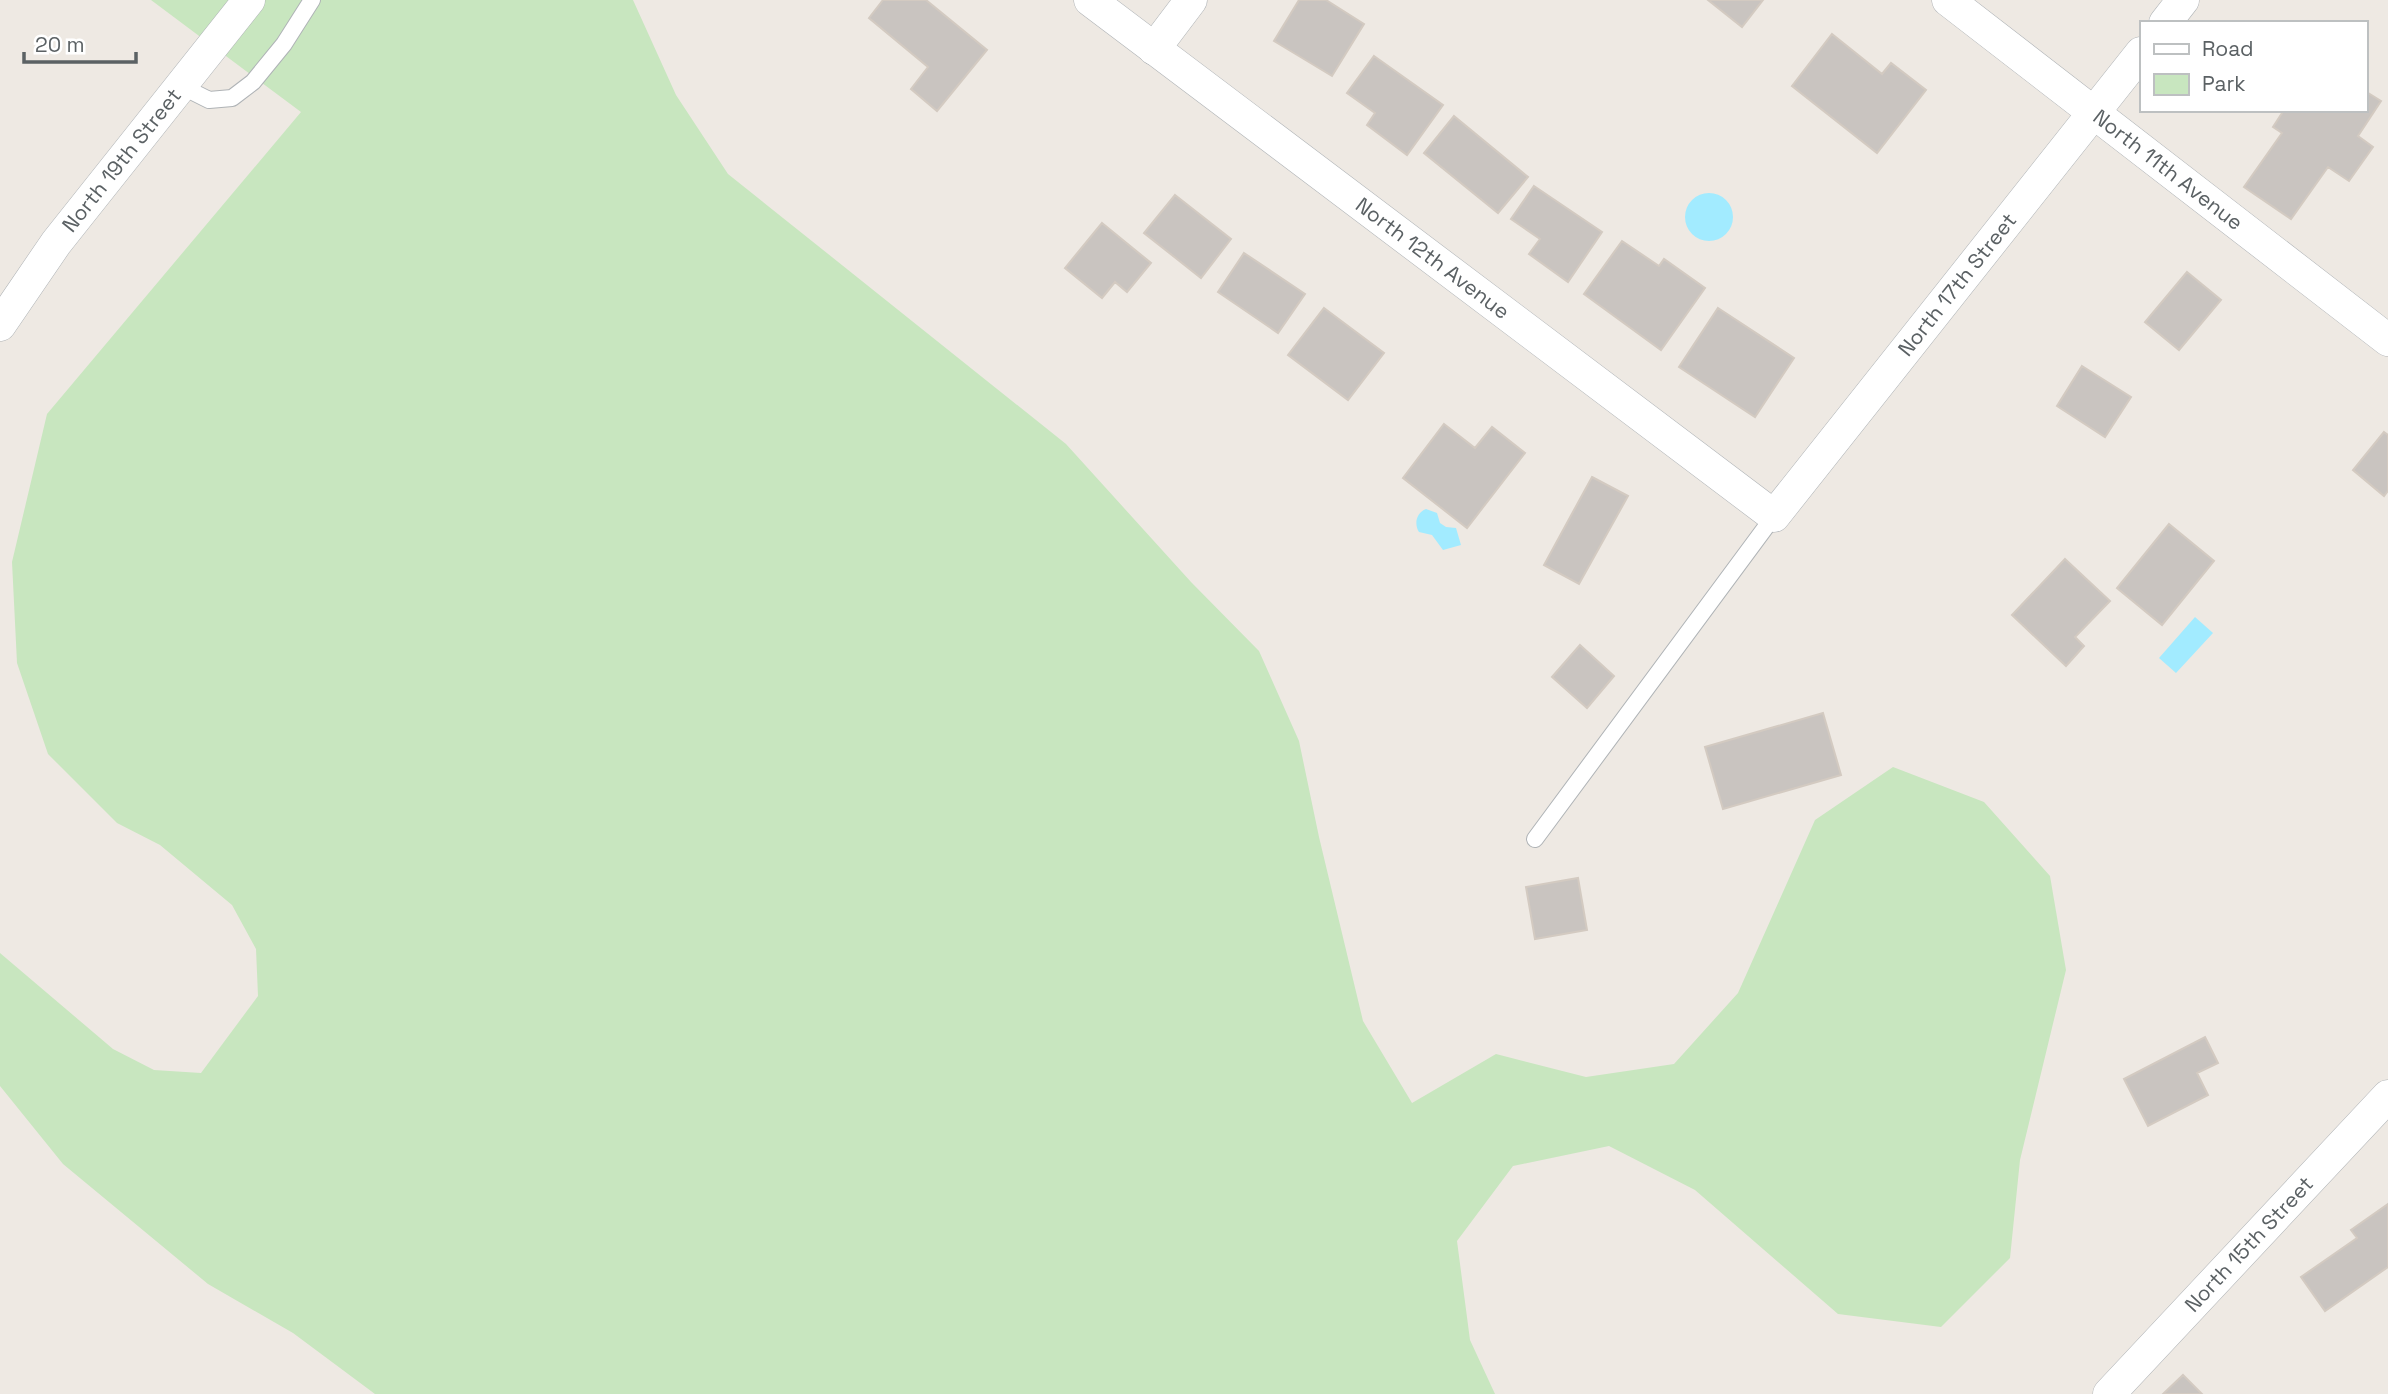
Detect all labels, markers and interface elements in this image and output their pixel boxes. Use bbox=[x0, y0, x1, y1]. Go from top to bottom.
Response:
scale bar bbox=[24, 21, 136, 65]
legend bbox=[2140, 21, 2367, 112]
text: 20 m bbox=[35, 31, 85, 58]
text: Road bbox=[2202, 35, 2254, 62]
text: Park bbox=[2202, 70, 2246, 97]
street label: North 19th Street bbox=[56, 82, 187, 237]
street label: North 11th Avenue bbox=[2088, 103, 2249, 236]
street label: North 12th Avenue bbox=[1350, 191, 1515, 325]
street label: North 17th Street bbox=[1892, 207, 2022, 362]
street label: North 15th Street bbox=[2179, 1170, 2319, 1318]

